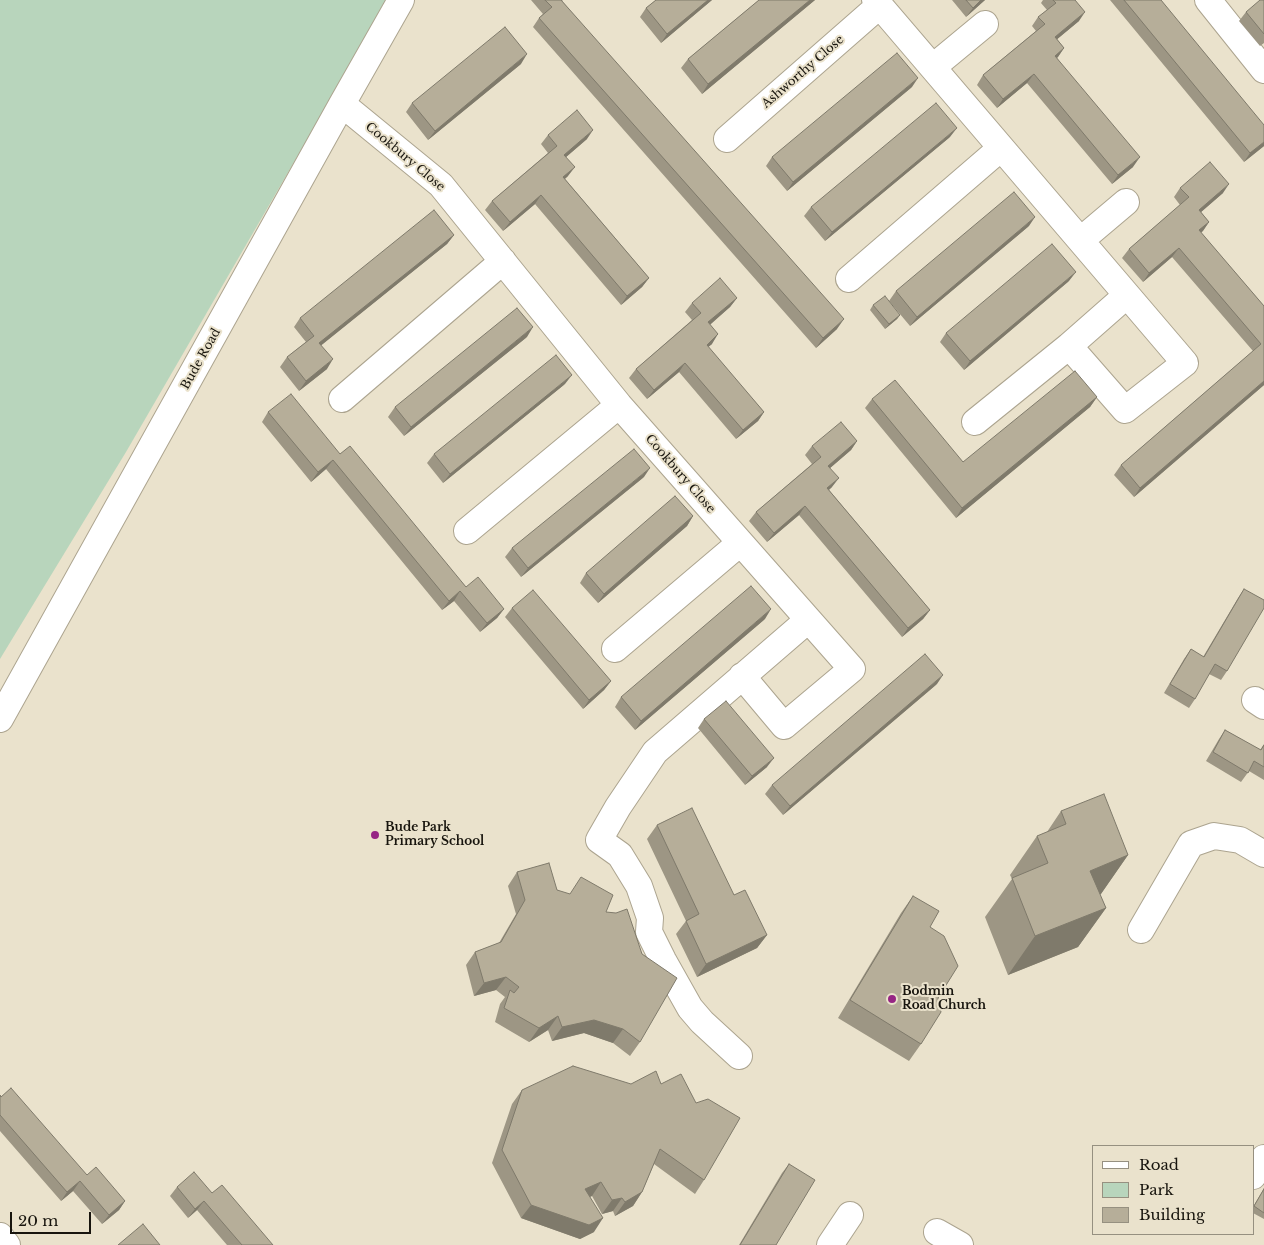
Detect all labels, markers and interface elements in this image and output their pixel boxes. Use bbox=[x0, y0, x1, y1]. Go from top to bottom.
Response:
street label: Ashworthy Close bbox=[759, 33, 847, 111]
street label: Cookbury Close bbox=[362, 120, 448, 194]
street label: Bude Road bbox=[178, 326, 224, 392]
street label: Cookbury Close bbox=[642, 432, 718, 516]
place label: Bude Park Primary School bbox=[385, 821, 484, 849]
marker: Bude Park Primary School bbox=[369, 829, 381, 841]
place label: Bodmin Road Church bbox=[902, 985, 986, 1013]
marker: Bodmin Road Church bbox=[886, 993, 898, 1005]
legend bbox=[1092, 1145, 1254, 1235]
text: Road bbox=[1139, 1155, 1179, 1174]
text: Park bbox=[1139, 1180, 1174, 1199]
scale bar bbox=[12, 1202, 94, 1234]
text: Building bbox=[1139, 1205, 1205, 1224]
text: 20 m bbox=[18, 1211, 58, 1230]

